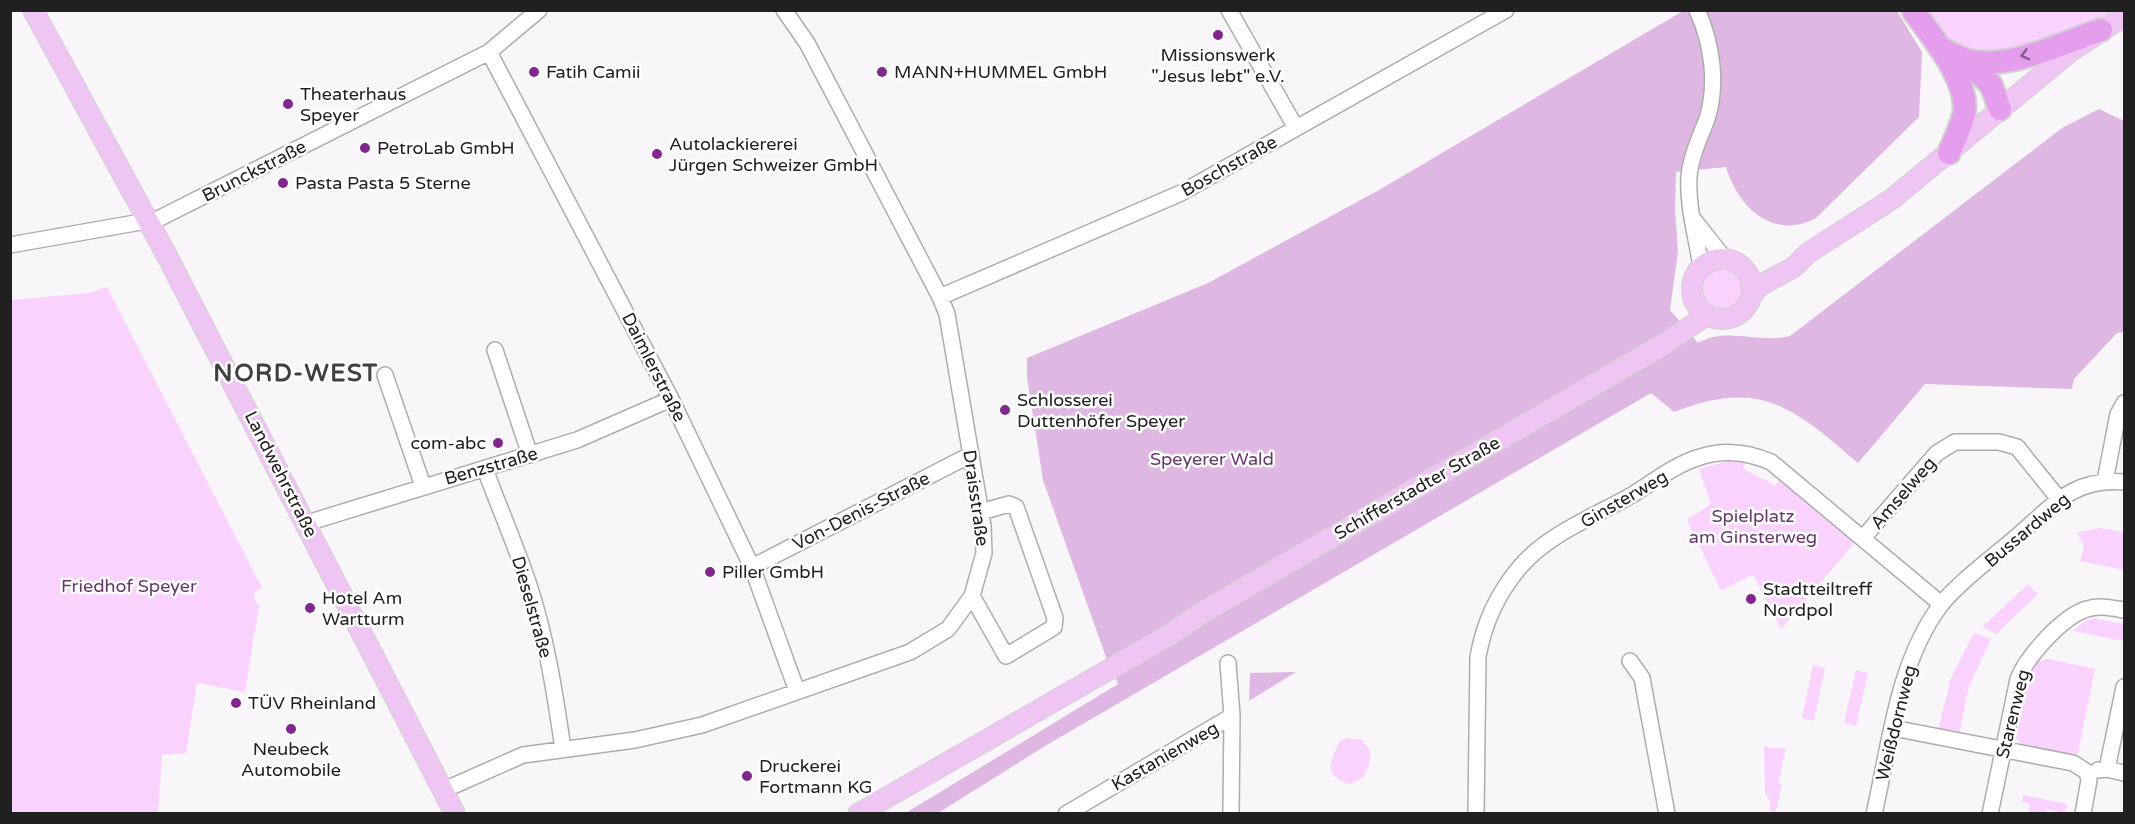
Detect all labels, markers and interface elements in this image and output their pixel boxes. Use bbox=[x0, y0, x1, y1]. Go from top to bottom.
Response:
marker: Missionswerk "Jesus lebt" e.V. bbox=[1211, 28, 1225, 42]
place label: Missionswerk "Jesus lebt" e.V. bbox=[1151, 44, 1285, 87]
one-way arrow bbox=[2021, 48, 2031, 60]
place label: Fatih Camii bbox=[546, 61, 641, 83]
place label: MANN+HUMMEL GmbH bbox=[894, 61, 1107, 83]
marker: Fatih Camii bbox=[527, 65, 541, 79]
marker: MANN+HUMMEL GmbH bbox=[875, 65, 889, 79]
place label: Theaterhaus Speyer bbox=[300, 83, 406, 126]
marker: Theaterhaus Speyer bbox=[281, 97, 295, 111]
street label: Boschstraße bbox=[1177, 131, 1281, 201]
place label: Autolackiererei Jürgen Schweizer GmbH bbox=[669, 133, 878, 176]
street label: Brunckstraße bbox=[198, 135, 310, 207]
place label: PetroLab GmbH bbox=[377, 137, 515, 159]
marker: PetroLab GmbH bbox=[358, 141, 372, 155]
marker: Autolackiererei Jürgen Schweizer GmbH bbox=[650, 147, 664, 161]
place label: Pasta Pasta 5 Sterne bbox=[295, 172, 471, 194]
marker: Pasta Pasta 5 Sterne bbox=[276, 176, 290, 190]
street label: Daimlerstraße bbox=[617, 309, 691, 425]
district label: NORD-WEST bbox=[213, 359, 379, 388]
place label: Schlosserei Duttenhöfer Speyer bbox=[1017, 389, 1185, 432]
marker: Schlosserei Duttenhöfer Speyer bbox=[998, 403, 1012, 417]
street label: Landwehrstraße bbox=[240, 407, 322, 541]
place label: com-abc bbox=[411, 432, 486, 454]
street label: Schifferstadter Straße bbox=[1330, 432, 1504, 544]
marker: com-abc bbox=[491, 436, 505, 450]
street label: Benzstraße bbox=[442, 442, 540, 490]
street label: Draisstraße bbox=[958, 448, 994, 548]
park label: Speyerer Wald bbox=[1150, 448, 1274, 470]
street label: Amselweg bbox=[1866, 452, 1940, 534]
street label: Ginsterweg bbox=[1576, 465, 1672, 533]
street label: Von-Denis-Straße bbox=[789, 467, 933, 555]
street label: Bussardweg bbox=[1980, 488, 2074, 572]
park label: Spielplatz am Ginsterweg bbox=[1689, 505, 1817, 548]
street label: Dieselstraße bbox=[507, 554, 557, 660]
place label: Piller GmbH bbox=[722, 561, 824, 583]
marker: Piller GmbH bbox=[703, 565, 717, 579]
park label: Friedhof Speyer bbox=[61, 575, 197, 597]
place label: Stadtteiltreff Nordpol bbox=[1763, 578, 1873, 621]
place label: Hotel Am Wartturm bbox=[322, 587, 405, 630]
marker: Stadtteiltreff Nordpol bbox=[1744, 592, 1758, 606]
marker: Hotel Am Wartturm bbox=[303, 601, 317, 615]
street label: Weißdornweg bbox=[1871, 663, 1921, 783]
street label: Starenweg bbox=[1991, 667, 2035, 761]
place label: TÜV Rheinland bbox=[248, 692, 376, 714]
marker: TÜV Rheinland bbox=[229, 696, 243, 710]
street label: Kastanienweg bbox=[1108, 717, 1222, 795]
marker: Neubeck Automobile bbox=[284, 722, 298, 736]
place label: Neubeck Automobile bbox=[241, 738, 341, 781]
place label: Druckerei Fortmann KG bbox=[759, 755, 872, 798]
marker: Druckerei Fortmann KG bbox=[740, 769, 754, 783]

